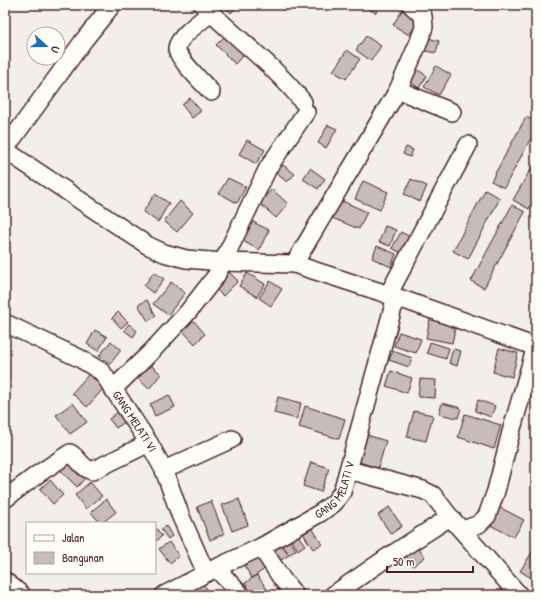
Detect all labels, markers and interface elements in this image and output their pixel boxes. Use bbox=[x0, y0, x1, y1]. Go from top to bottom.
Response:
north arrow bbox=[26, 26, 66, 66]
text: U bbox=[48, 44, 63, 55]
street label: GANG MELATI VI bbox=[109, 387, 161, 455]
street label: GANG MELATI V bbox=[311, 459, 358, 522]
legend bbox=[26, 522, 156, 574]
text: Jalan bbox=[62, 529, 84, 546]
scale bar bbox=[387, 548, 473, 574]
text: Bangunan bbox=[62, 549, 104, 566]
text: 50 m bbox=[393, 553, 414, 570]

